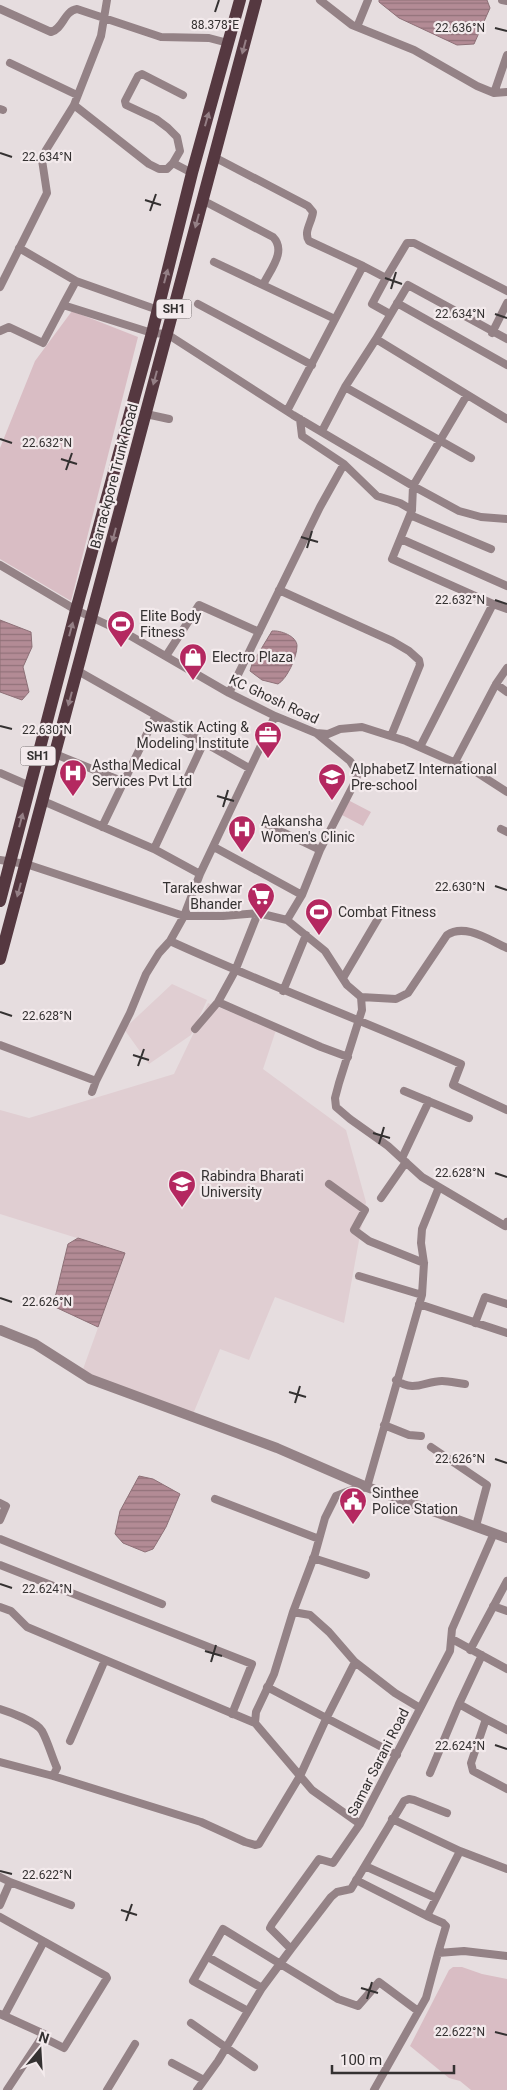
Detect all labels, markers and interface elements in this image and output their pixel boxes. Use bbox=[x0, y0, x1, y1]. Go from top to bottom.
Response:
text: 88.378°E bbox=[191, 18, 239, 32]
text: 22.636°N bbox=[435, 21, 485, 35]
one-way arrow bbox=[239, 40, 247, 55]
one-way arrow bbox=[204, 111, 212, 126]
text: 22.634°N bbox=[22, 150, 72, 164]
one-way arrow bbox=[193, 214, 201, 229]
one-way arrow bbox=[162, 268, 170, 283]
road number: SH1 bbox=[156, 300, 192, 318]
text: 22.634°N bbox=[435, 307, 485, 321]
one-way arrow bbox=[151, 371, 159, 386]
street label: Barrackpore Trunk Road bbox=[87, 402, 141, 550]
text: 22.632°N bbox=[22, 436, 72, 450]
one-way arrow bbox=[109, 528, 117, 543]
text: 22.632°N bbox=[435, 593, 485, 607]
place label: Elite Body Fitness bbox=[140, 608, 202, 640]
sports icon: Elite Body Fitness bbox=[106, 609, 136, 648]
one-way arrow bbox=[67, 621, 75, 637]
shop icon: Electro Plaza bbox=[178, 642, 208, 681]
place label: Electro Plaza bbox=[212, 649, 293, 665]
street label: KC Ghosh Road bbox=[227, 671, 321, 727]
one-way arrow bbox=[66, 692, 74, 707]
place label: Swastik Acting & Modeling Institute bbox=[137, 719, 249, 751]
office icon: Swastik Acting & Modeling Institute bbox=[253, 720, 283, 759]
text: 22.630°N bbox=[22, 723, 72, 737]
road number: SH1 bbox=[20, 746, 56, 766]
place label: Astha Medical Services Pvt Ltd bbox=[92, 757, 192, 789]
hospital icon: Astha Medical Services Pvt Ltd bbox=[58, 758, 88, 797]
place label: AlphabetZ International Pre-school bbox=[351, 761, 497, 793]
school or university icon: AlphabetZ International Pre-school bbox=[317, 762, 347, 801]
one-way arrow bbox=[17, 813, 25, 828]
place label: Aakansha Women's Clinic bbox=[261, 813, 355, 845]
hospital icon: Aakansha Women's Clinic bbox=[227, 814, 257, 853]
place label: Tarakeshwar Bhander bbox=[163, 880, 242, 912]
text: 22.630°N bbox=[435, 880, 485, 894]
supermarket icon: Tarakeshwar Bhander bbox=[246, 881, 276, 920]
one-way arrow bbox=[15, 882, 23, 898]
sports icon: Combat Fitness bbox=[304, 897, 334, 936]
place label: Combat Fitness bbox=[338, 904, 436, 920]
text: 22.628°N bbox=[22, 1009, 72, 1023]
text: 22.628°N bbox=[435, 1166, 485, 1180]
place label: Rabindra Bharati University bbox=[201, 1168, 304, 1200]
school or university icon: Rabindra Bharati University bbox=[167, 1169, 197, 1208]
text: 22.626°N bbox=[22, 1295, 72, 1309]
text: 22.626°N bbox=[435, 1452, 485, 1466]
place label: Sinthee Police Station bbox=[372, 1485, 458, 1517]
public building icon: Sinthee Police Station bbox=[338, 1486, 368, 1525]
text: 22.624°N bbox=[22, 1582, 72, 1596]
street label: Samar Sarani Road bbox=[344, 1705, 412, 1819]
text: 22.624°N bbox=[435, 1739, 485, 1753]
text: 22.622°N bbox=[22, 1868, 72, 1882]
north arrow bbox=[15, 2025, 65, 2075]
text: 22.622°N bbox=[435, 2025, 485, 2039]
text: N bbox=[37, 2028, 51, 2047]
scale bar bbox=[332, 2042, 454, 2074]
text: 100 m bbox=[340, 2051, 382, 2069]

